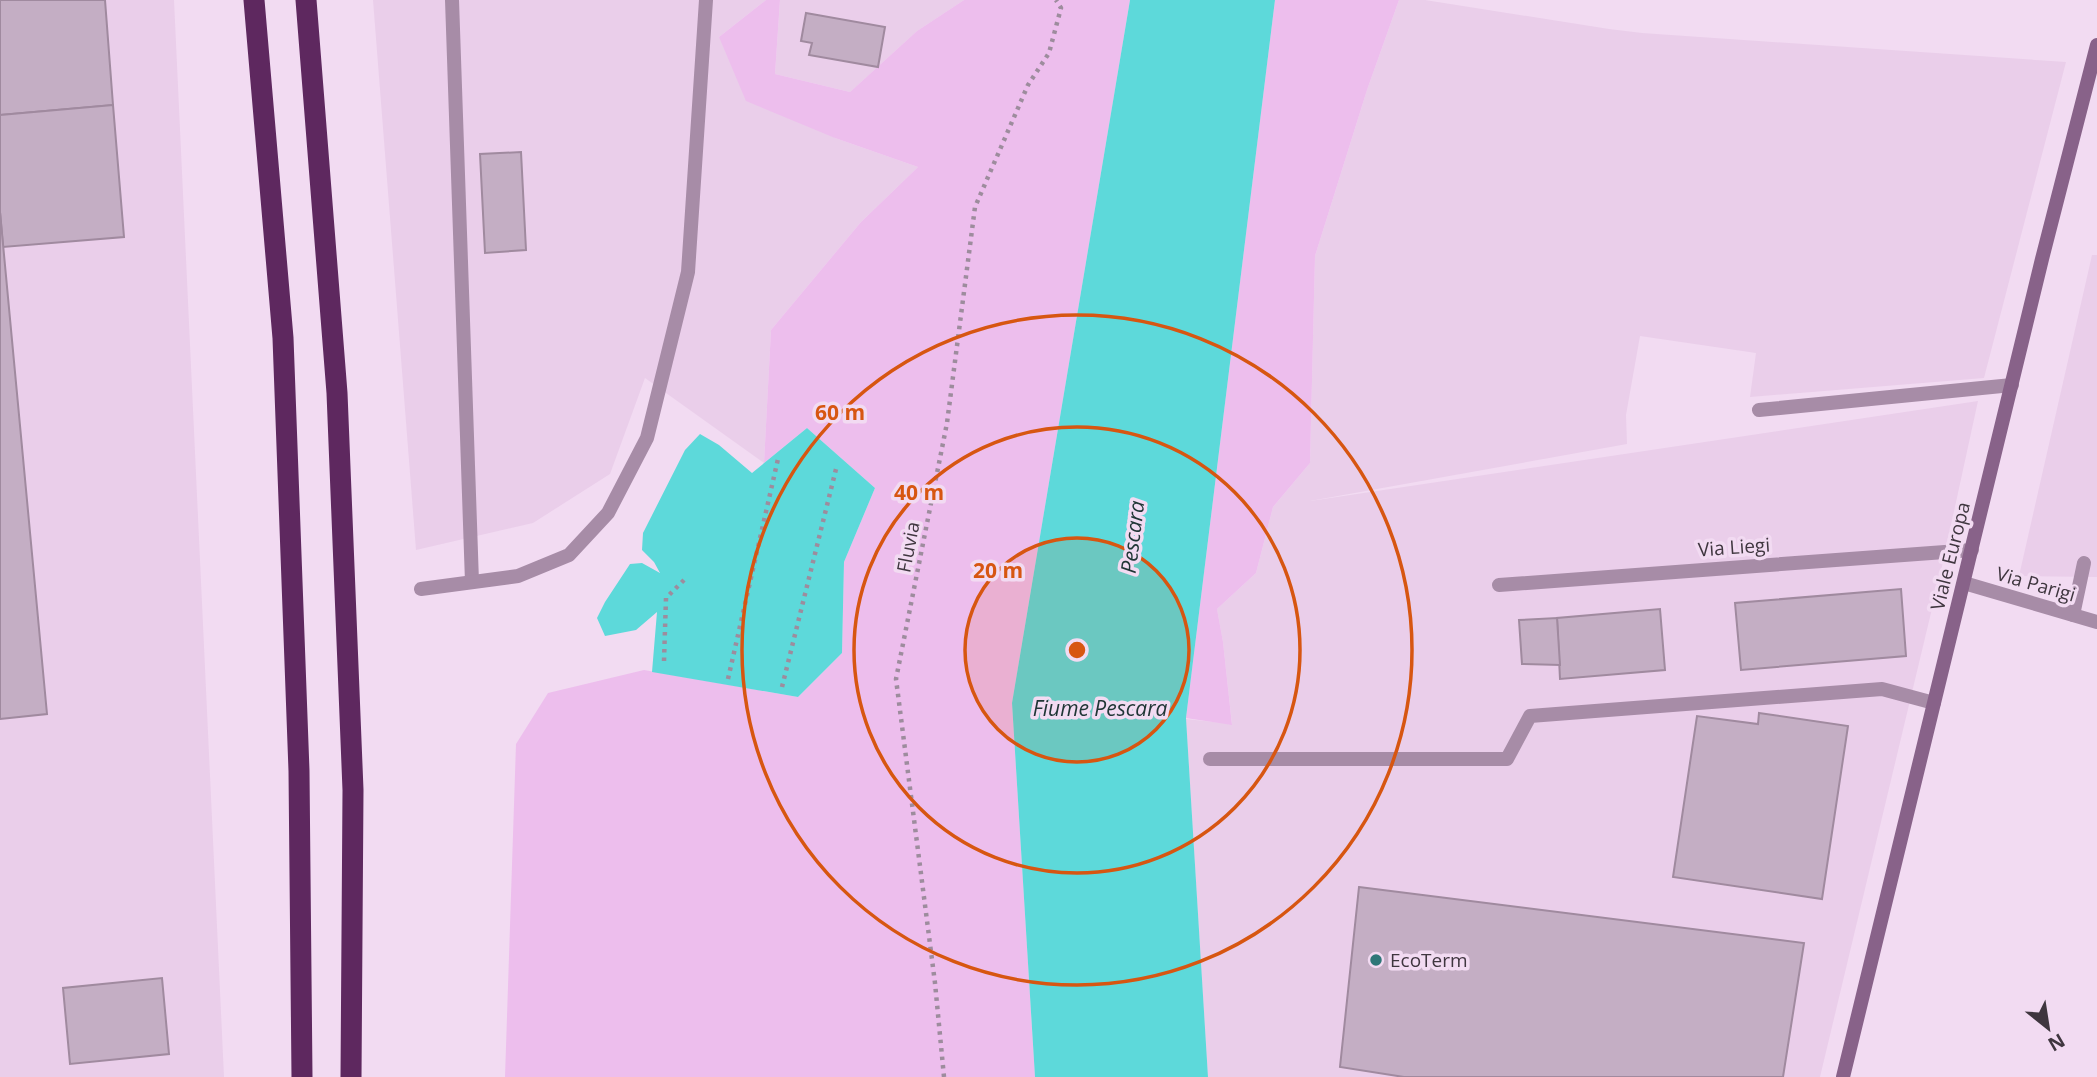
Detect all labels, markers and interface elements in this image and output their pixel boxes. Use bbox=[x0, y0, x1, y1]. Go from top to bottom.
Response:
text: 60 m bbox=[815, 398, 865, 426]
text: 40 m bbox=[894, 478, 944, 506]
water label: Pescara bbox=[1114, 499, 1150, 575]
street label: Viale Europa bbox=[1924, 499, 1976, 613]
street label: Fluvia bbox=[890, 519, 926, 575]
street label: Via Liegi bbox=[1697, 532, 1771, 562]
text: 20 m bbox=[973, 556, 1023, 584]
street label: Via Parigi bbox=[1993, 560, 2079, 608]
centre of rings bbox=[1065, 638, 1089, 662]
water label: Fiume Pescara bbox=[1033, 694, 1167, 722]
place label: EcoTerm bbox=[1390, 947, 1468, 973]
marker: EcoTerm bbox=[1368, 952, 1384, 968]
north arrow bbox=[2013, 993, 2083, 1063]
text: N bbox=[2043, 1028, 2070, 1058]

